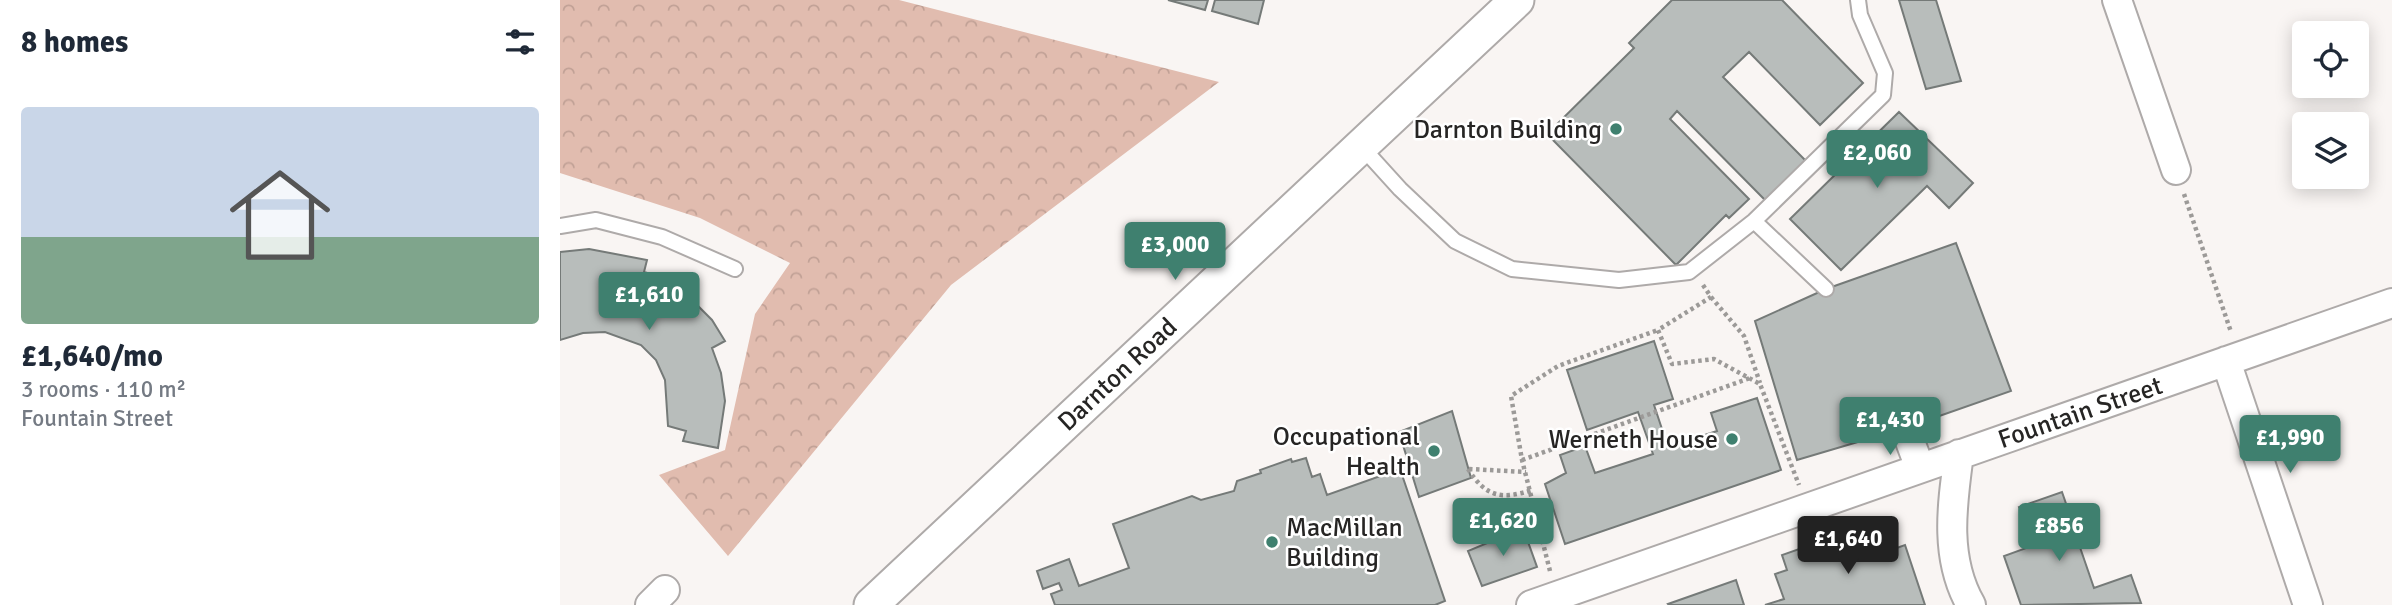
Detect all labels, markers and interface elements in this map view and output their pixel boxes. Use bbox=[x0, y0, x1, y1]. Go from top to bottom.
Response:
map controls bbox=[2292, 21, 2369, 189]
button: locate bbox=[2292, 21, 2369, 98]
icon: filters bbox=[501, 23, 539, 61]
text: 8 homes bbox=[21, 24, 128, 61]
button: layers bbox=[2292, 112, 2369, 189]
place label: Darnton Building bbox=[1413, 114, 1602, 146]
marker: Darnton Building bbox=[1608, 121, 1624, 137]
pin: £2,060 bbox=[1820, 130, 1934, 190]
text: £2,060 bbox=[1843, 138, 1911, 167]
icon: home bbox=[217, 152, 343, 278]
pin: £3,000 bbox=[1118, 222, 1232, 282]
text: £3,000 bbox=[1141, 230, 1209, 259]
pin: £1,610 bbox=[592, 272, 706, 332]
text: £1,610 bbox=[615, 280, 683, 309]
street label: Darnton Road bbox=[1051, 311, 1184, 438]
text: £1,640/mo bbox=[21, 338, 163, 375]
street label: Fountain Street bbox=[1994, 370, 2167, 456]
text: 3 rooms · 110 m² bbox=[21, 375, 186, 404]
pin: £1,430 bbox=[1833, 398, 1947, 457]
text: Fountain Street bbox=[21, 404, 173, 433]
text: £1,430 bbox=[1856, 405, 1924, 434]
pin: £1,990 bbox=[2233, 416, 2347, 475]
place label: Occupational Health bbox=[1273, 421, 1420, 483]
text: £1,990 bbox=[2256, 423, 2324, 452]
place label: Werneth House bbox=[1549, 424, 1718, 456]
marker: Werneth House bbox=[1724, 431, 1740, 447]
marker: Occupational Health bbox=[1426, 443, 1442, 459]
pin: £1,620 bbox=[1446, 498, 1560, 558]
pin: £856 bbox=[2018, 504, 2100, 563]
text: £1,620 bbox=[1469, 506, 1537, 535]
text: £856 bbox=[2034, 511, 2084, 540]
place label: MacMillan Building bbox=[1286, 512, 1403, 574]
pin: £1,640 bbox=[1791, 516, 1905, 576]
text: £1,640 bbox=[1814, 524, 1882, 553]
marker: MacMillan Building bbox=[1264, 534, 1280, 550]

